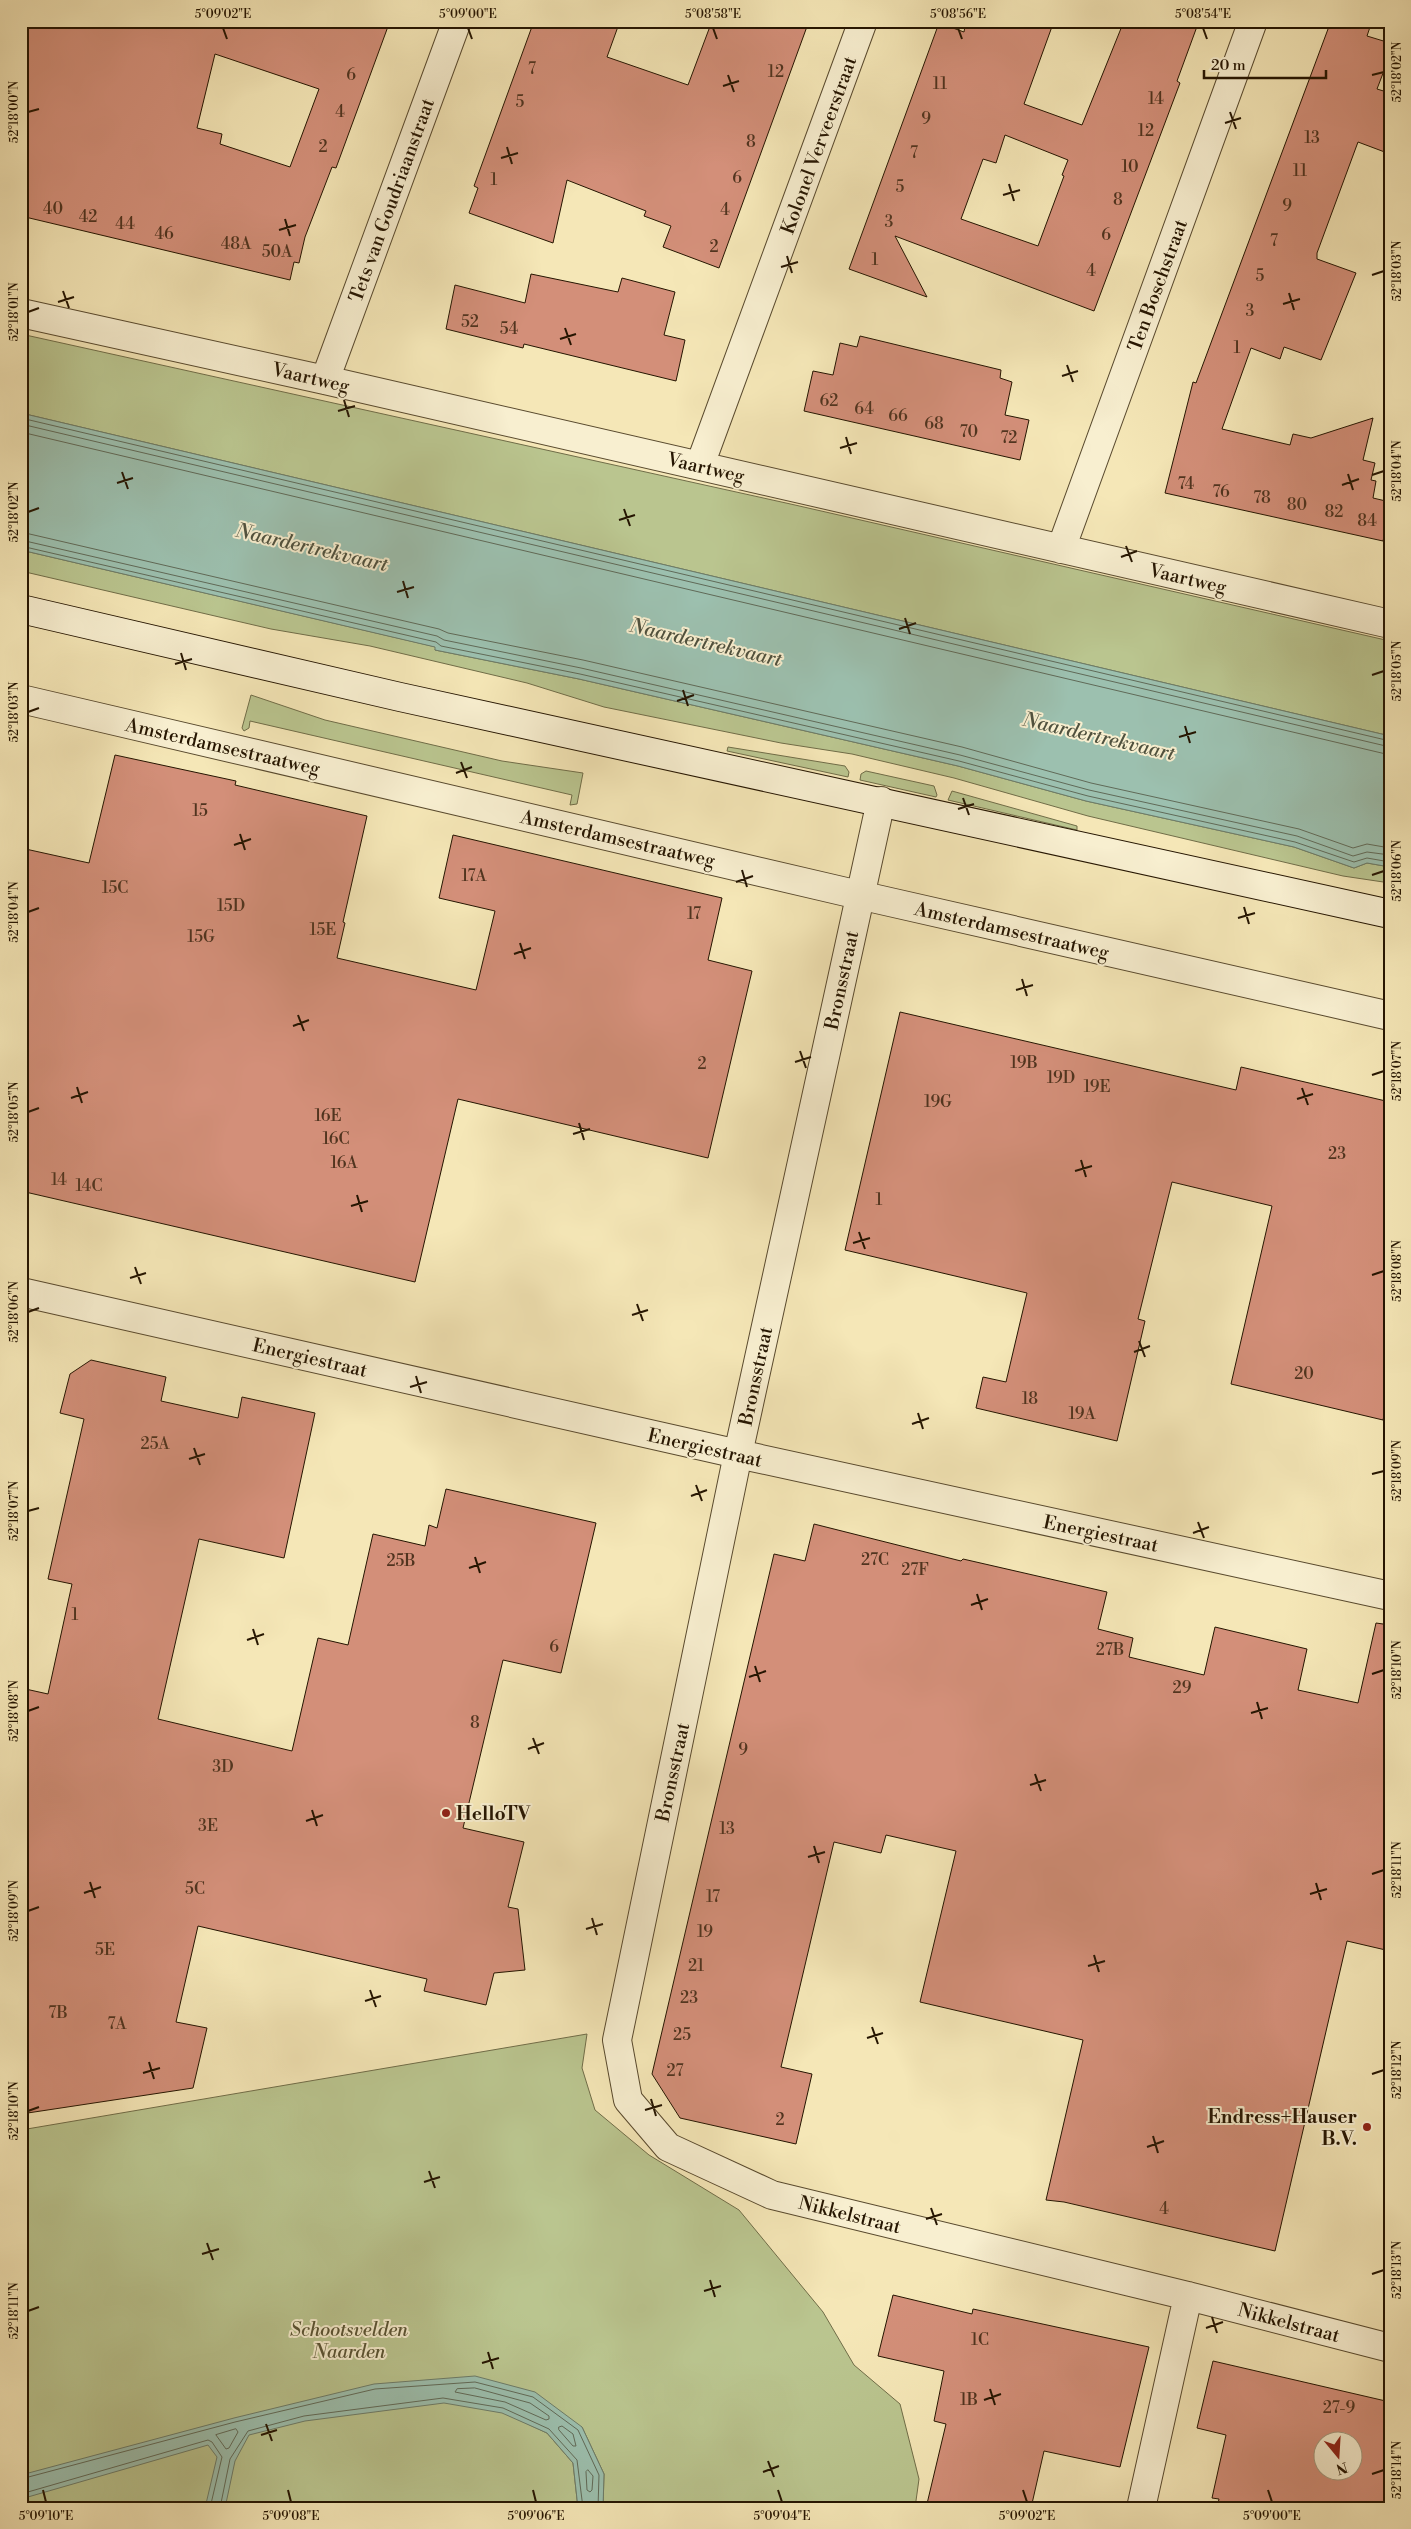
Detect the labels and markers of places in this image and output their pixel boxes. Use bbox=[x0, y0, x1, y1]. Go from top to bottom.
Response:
place label: HelloTV bbox=[456, 1802, 532, 1826]
marker: HelloTV bbox=[440, 1807, 452, 1819]
place label: Endress+Hauser B.V. bbox=[1208, 2105, 1357, 2151]
marker: Endress+Hauser B.V. bbox=[1361, 2121, 1373, 2133]

